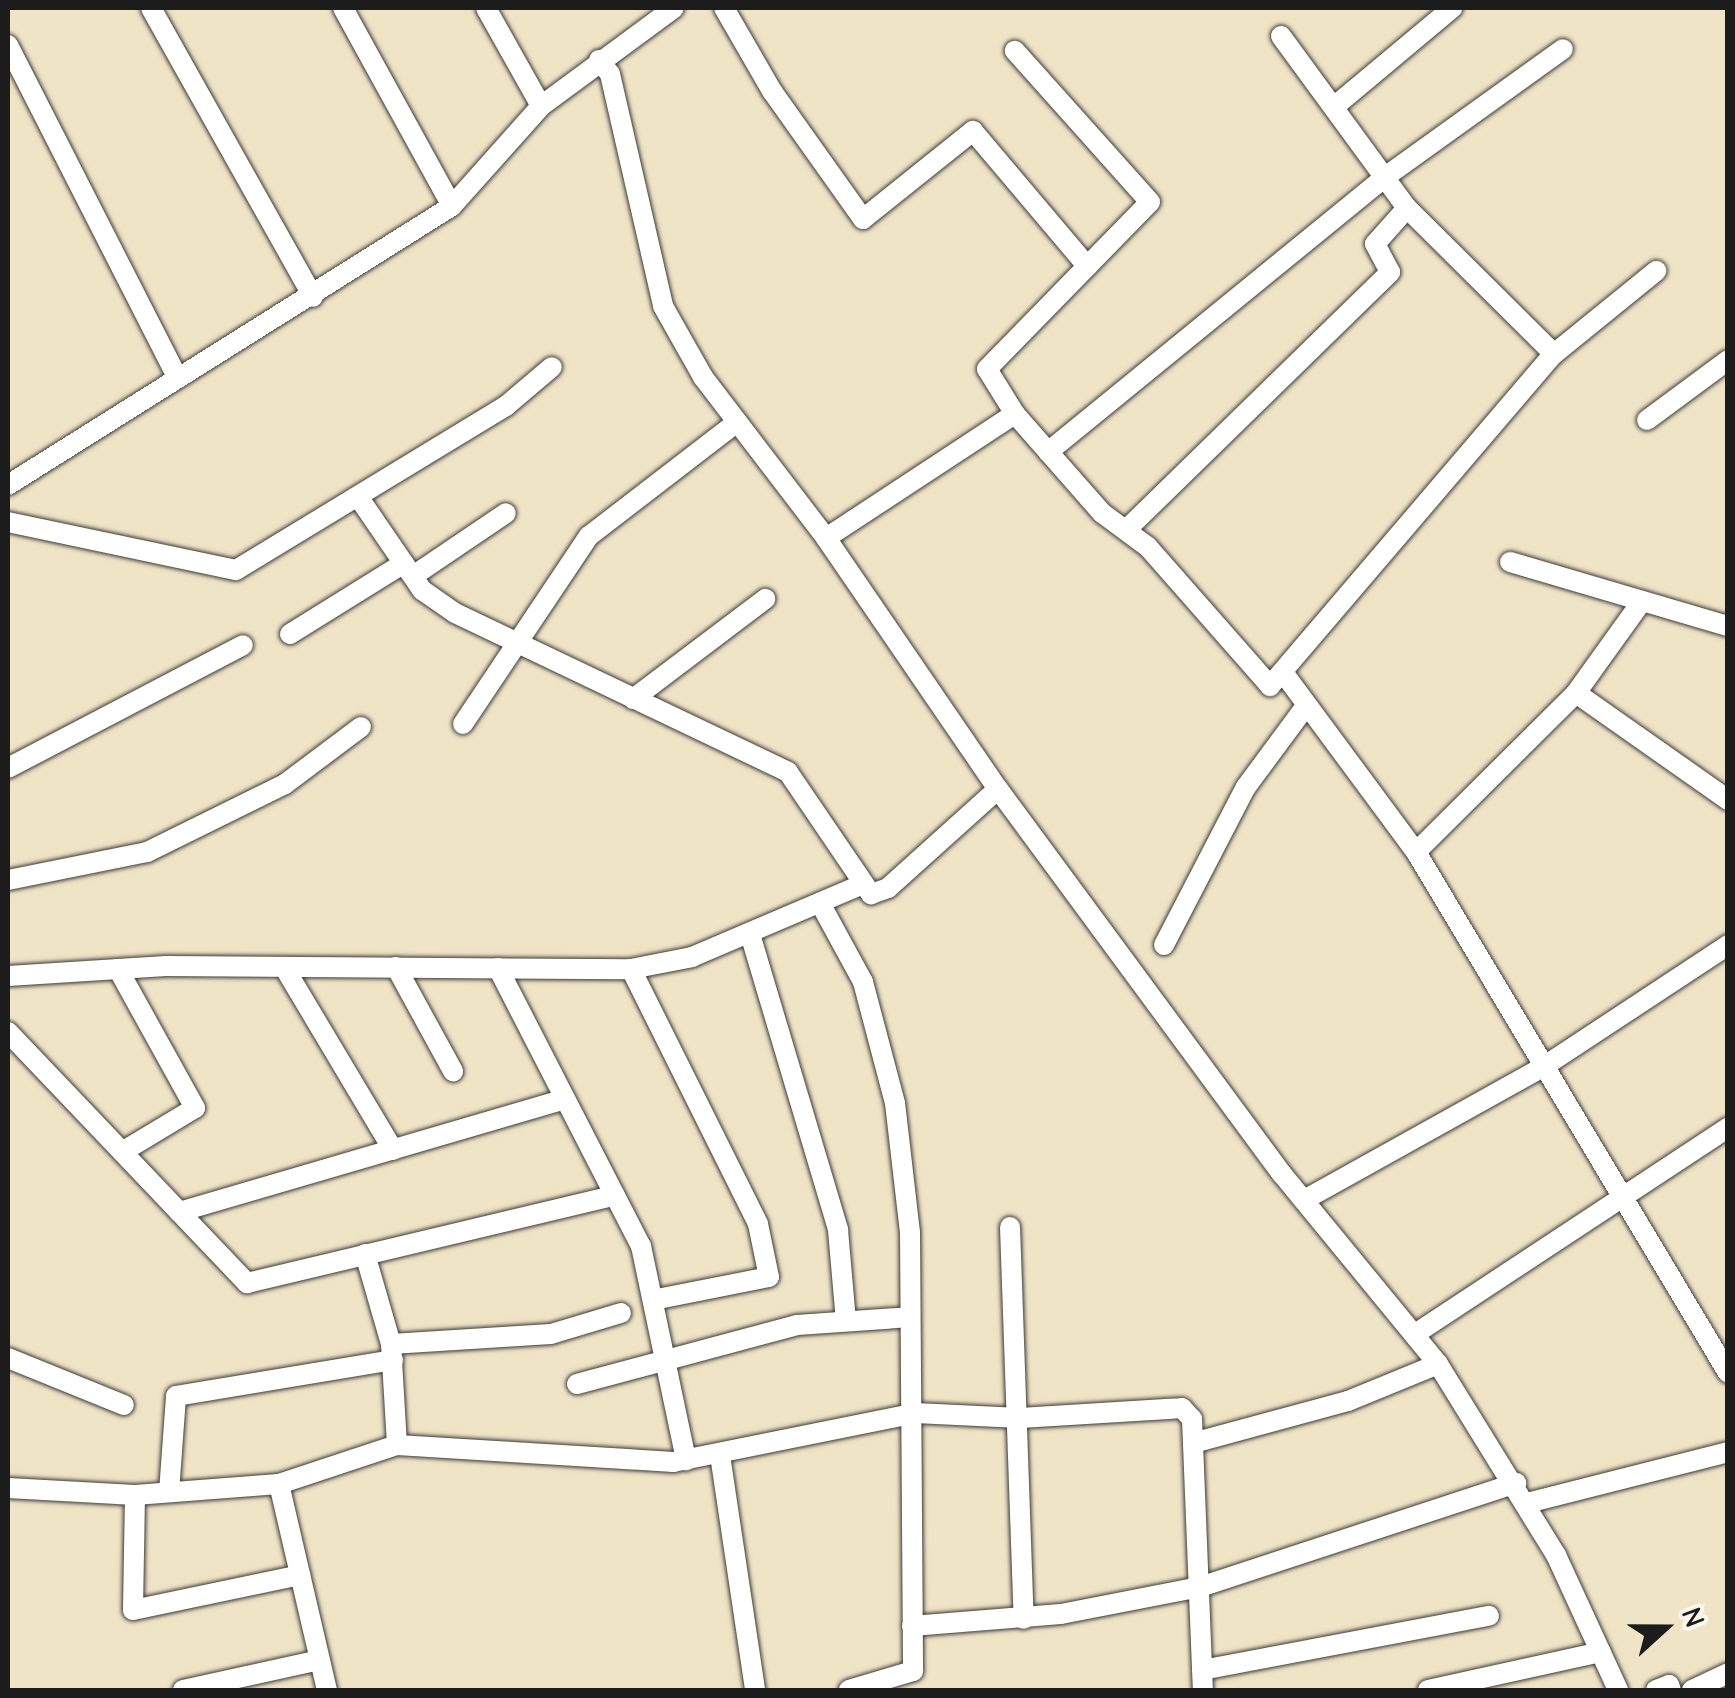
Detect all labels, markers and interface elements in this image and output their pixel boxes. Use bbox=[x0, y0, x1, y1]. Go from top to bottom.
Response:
north arrow bbox=[1615, 1578, 1715, 1678]
text: N bbox=[1675, 1603, 1711, 1632]

